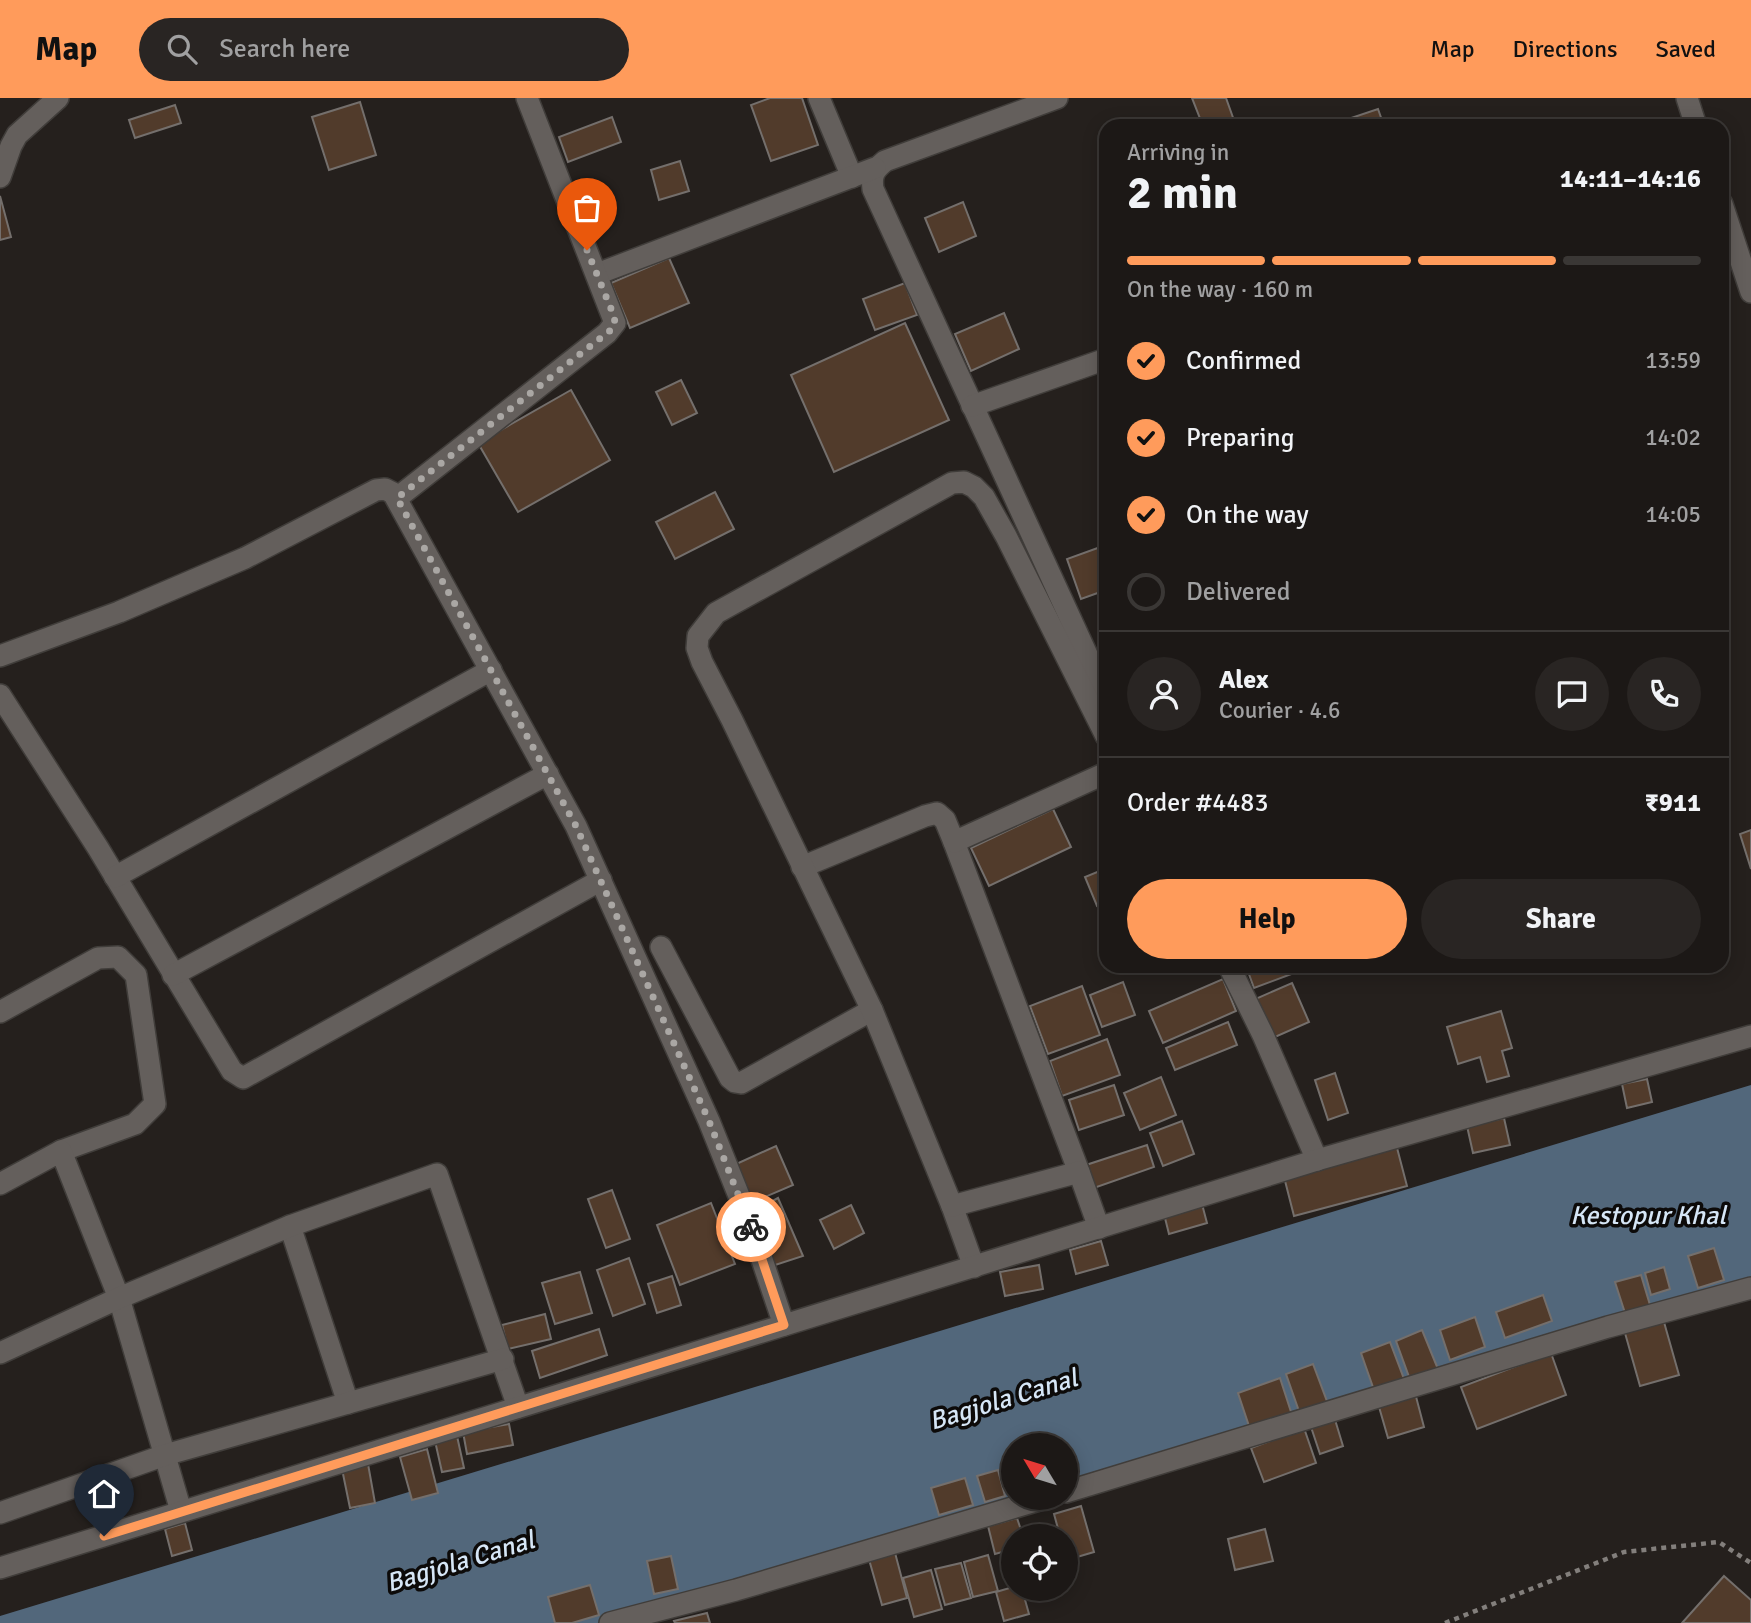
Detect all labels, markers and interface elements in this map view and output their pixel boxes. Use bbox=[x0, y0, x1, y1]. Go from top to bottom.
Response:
search box bbox=[139, 18, 629, 81]
text: Map bbox=[35, 29, 97, 70]
icon: search bbox=[163, 30, 201, 68]
text: Search here bbox=[219, 33, 350, 65]
text: Map bbox=[1430, 34, 1475, 64]
text: Directions bbox=[1513, 34, 1618, 64]
text: Saved bbox=[1656, 34, 1716, 64]
text: Arriving in bbox=[1127, 138, 1229, 167]
text: 14:11–14:16 bbox=[1560, 163, 1701, 195]
text: 2 min bbox=[1127, 165, 1238, 221]
pin bbox=[557, 178, 617, 250]
icon: bag bbox=[568, 189, 606, 227]
text: On the way · 160 m bbox=[1127, 275, 1313, 304]
icon: check bbox=[1127, 342, 1165, 380]
text: Confirmed bbox=[1186, 345, 1301, 377]
text: 13:59 bbox=[1645, 346, 1701, 375]
icon: check bbox=[1127, 419, 1165, 457]
text: Preparing bbox=[1186, 422, 1294, 454]
text: 14:02 bbox=[1645, 423, 1701, 452]
icon: check bbox=[1127, 496, 1165, 534]
text: On the way bbox=[1186, 499, 1309, 531]
text: 14:05 bbox=[1645, 500, 1701, 529]
text: Delivered bbox=[1186, 576, 1291, 608]
button: person bbox=[1127, 657, 1201, 731]
button: chat bbox=[1535, 657, 1609, 731]
button: phone bbox=[1627, 657, 1701, 731]
text: Alex bbox=[1219, 664, 1269, 696]
text: Courier · 4.6 bbox=[1219, 696, 1340, 725]
text: Order #4483 bbox=[1127, 787, 1268, 819]
text: ₹911 bbox=[1645, 787, 1701, 819]
button: Help bbox=[1127, 879, 1407, 959]
button: Share bbox=[1421, 879, 1701, 959]
courier bbox=[716, 1192, 786, 1262]
water label: Kestopur Khal bbox=[1570, 1200, 1728, 1232]
icon: bike bbox=[732, 1208, 770, 1246]
water label: Bagjola Canal bbox=[925, 1362, 1084, 1438]
north arrow bbox=[1001, 1433, 1078, 1510]
map controls bbox=[1001, 1433, 1078, 1601]
pin bbox=[74, 1464, 134, 1536]
icon: home bbox=[85, 1475, 123, 1513]
water label: Bagjola Canal bbox=[382, 1524, 541, 1600]
button: locate bbox=[1001, 1524, 1078, 1601]

